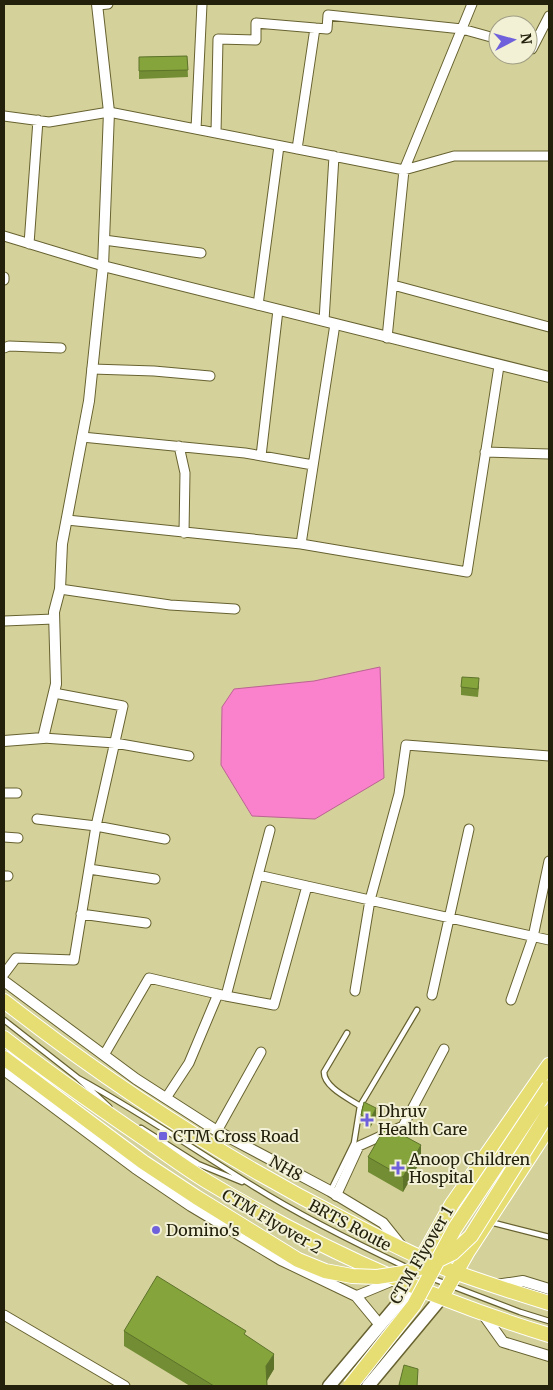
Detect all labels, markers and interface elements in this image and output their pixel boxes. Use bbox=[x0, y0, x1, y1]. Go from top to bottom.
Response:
north arrow bbox=[488, 15, 538, 65]
text: N bbox=[516, 32, 535, 45]
place label: Dhruv Health Care bbox=[378, 1101, 467, 1139]
marker: Dhruv Health Care bbox=[360, 1113, 374, 1127]
place label: CTM Cross Road bbox=[173, 1126, 299, 1146]
marker: CTM Cross Road bbox=[157, 1130, 169, 1142]
place label: Anoop Children Hospital bbox=[408, 1149, 531, 1187]
street label: NH8 bbox=[266, 1151, 306, 1185]
marker: Anoop Children Hospital bbox=[391, 1161, 405, 1175]
street label: CTM Flyover 2 bbox=[219, 1184, 325, 1258]
street label: BRTS Route bbox=[305, 1195, 395, 1255]
street label: CTM Flyover 1 bbox=[385, 1202, 457, 1308]
place label: Domino's bbox=[166, 1220, 240, 1240]
marker: Domino's bbox=[150, 1224, 162, 1236]

